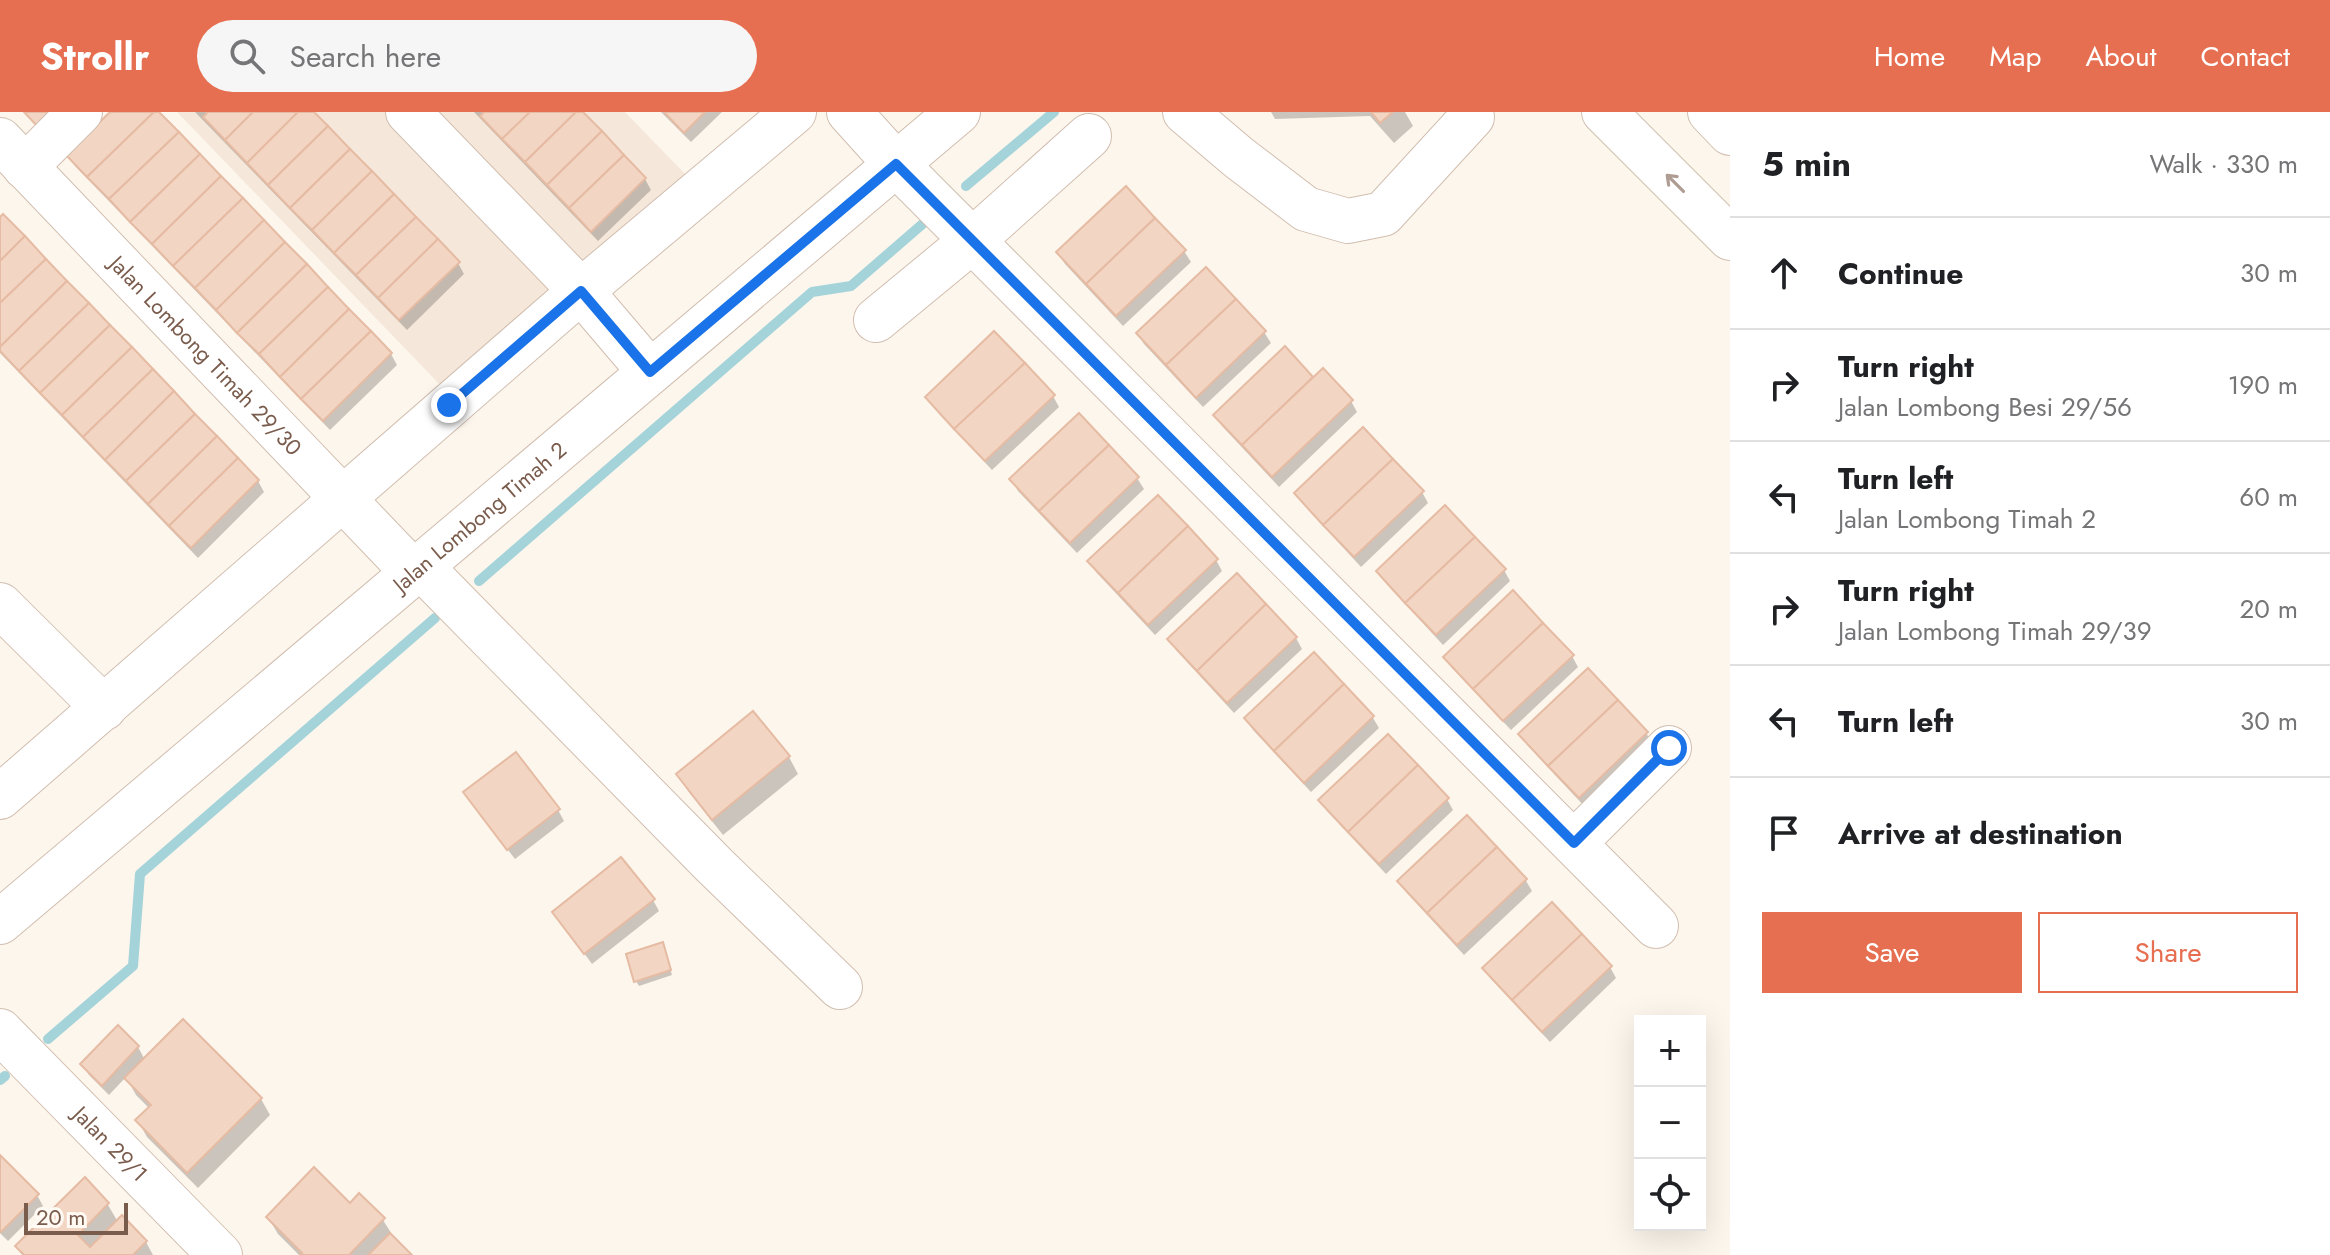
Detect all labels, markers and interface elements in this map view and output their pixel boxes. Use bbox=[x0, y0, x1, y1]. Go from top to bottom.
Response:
search box bbox=[197, 20, 757, 92]
text: Strollr bbox=[40, 29, 149, 84]
icon: search bbox=[225, 34, 269, 78]
text: Search here bbox=[289, 35, 441, 78]
text: Home bbox=[1874, 36, 1945, 77]
text: Map bbox=[1989, 36, 2041, 77]
text: About bbox=[2085, 36, 2157, 77]
text: Contact bbox=[2201, 36, 2290, 77]
text: 5 min bbox=[1762, 140, 1851, 189]
text: Walk · 330 m bbox=[2149, 145, 2298, 183]
one-way arrow bbox=[1666, 174, 1685, 193]
street label: Jalan Lombong Timah 29/30 bbox=[100, 246, 309, 463]
icon: ahead bbox=[1762, 251, 1806, 295]
text: Continue bbox=[1838, 252, 1964, 295]
text: 30 m bbox=[2240, 254, 2298, 292]
text: Turn right bbox=[1838, 345, 1974, 388]
icon: right bbox=[1762, 363, 1806, 407]
text: 190 m bbox=[2228, 366, 2298, 404]
route end bbox=[431, 387, 467, 423]
text: Jalan Lombong Besi 29/56 bbox=[1838, 388, 2132, 426]
street label: Jalan Lombong Timah 2 bbox=[384, 434, 573, 601]
text: Turn left bbox=[1838, 457, 1953, 500]
icon: left bbox=[1762, 475, 1806, 519]
text: 60 m bbox=[2239, 478, 2298, 516]
text: Jalan Lombong Timah 2 bbox=[1838, 500, 2096, 538]
text: Turn right bbox=[1838, 569, 1974, 612]
icon: right bbox=[1762, 587, 1806, 631]
text: 20 m bbox=[2240, 590, 2298, 628]
text: Jalan Lombong Timah 29/39 bbox=[1838, 612, 2152, 650]
icon: left bbox=[1762, 699, 1806, 743]
text: Turn left bbox=[1838, 700, 1953, 743]
text: 30 m bbox=[2240, 702, 2298, 740]
route start bbox=[1651, 730, 1687, 766]
icon: arrive bbox=[1762, 811, 1806, 855]
text: Arrive at destination bbox=[1838, 812, 2123, 855]
button: Save bbox=[1762, 912, 2022, 993]
button: Share bbox=[2038, 912, 2298, 993]
map controls bbox=[1634, 1015, 1706, 1231]
button: + bbox=[1634, 1015, 1706, 1087]
button: − bbox=[1634, 1087, 1706, 1159]
street label: Jalan 29/1 bbox=[64, 1097, 155, 1189]
button: locate bbox=[1634, 1159, 1706, 1231]
scale bar bbox=[24, 1199, 128, 1235]
text: 20 m bbox=[36, 1201, 85, 1233]

